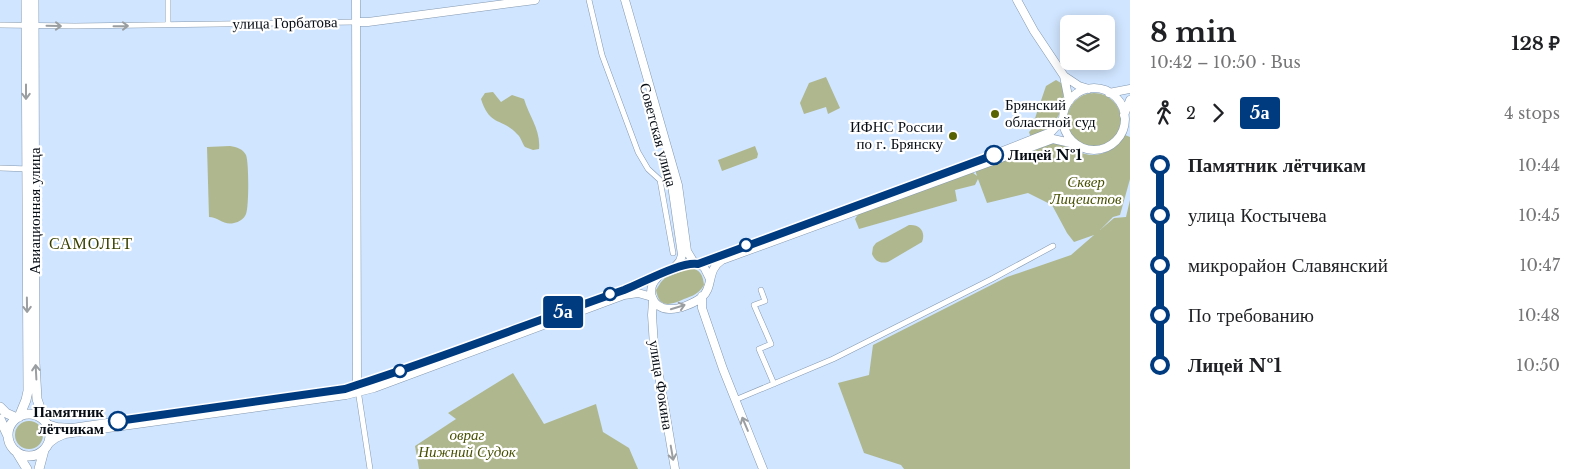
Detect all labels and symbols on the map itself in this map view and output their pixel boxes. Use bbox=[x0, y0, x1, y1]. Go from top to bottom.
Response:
street label: улица Горбатова bbox=[232, 12, 338, 33]
one-way arrow bbox=[46, 21, 62, 31]
one-way arrow bbox=[113, 21, 129, 31]
street label: Советская улица bbox=[636, 81, 682, 189]
one-way arrow bbox=[21, 84, 31, 100]
place label: Брянский областной суд bbox=[1005, 95, 1096, 131]
marker: Брянский областной суд bbox=[989, 108, 1001, 120]
place label: ИФНС России по г. Брянску bbox=[850, 117, 943, 153]
marker: ИФНС России по г. Брянску bbox=[947, 130, 959, 142]
marker: Лицей №1 bbox=[984, 145, 1004, 165]
place label: Лицей №1 bbox=[1008, 145, 1083, 164]
street label: Авиационная улица bbox=[25, 147, 44, 275]
park label: Сквер Лицеистов bbox=[1049, 172, 1122, 208]
district label: САМОЛЕТ bbox=[49, 233, 133, 253]
unlabelled marker bbox=[739, 238, 753, 252]
unlabelled marker bbox=[603, 287, 617, 301]
line badge: 5а bbox=[540, 296, 586, 328]
one-way arrow bbox=[22, 297, 31, 313]
one-way arrow bbox=[669, 301, 685, 311]
street label: улица Фокина bbox=[645, 339, 678, 432]
unlabelled marker bbox=[393, 364, 407, 378]
one-way arrow bbox=[31, 365, 40, 381]
place label: Памятник лётчикам bbox=[33, 402, 104, 438]
marker: Памятник лётчикам bbox=[108, 411, 128, 431]
one-way arrow bbox=[739, 417, 749, 432]
park label: овраг Нижний Судок bbox=[417, 425, 517, 461]
one-way arrow bbox=[667, 445, 677, 461]

